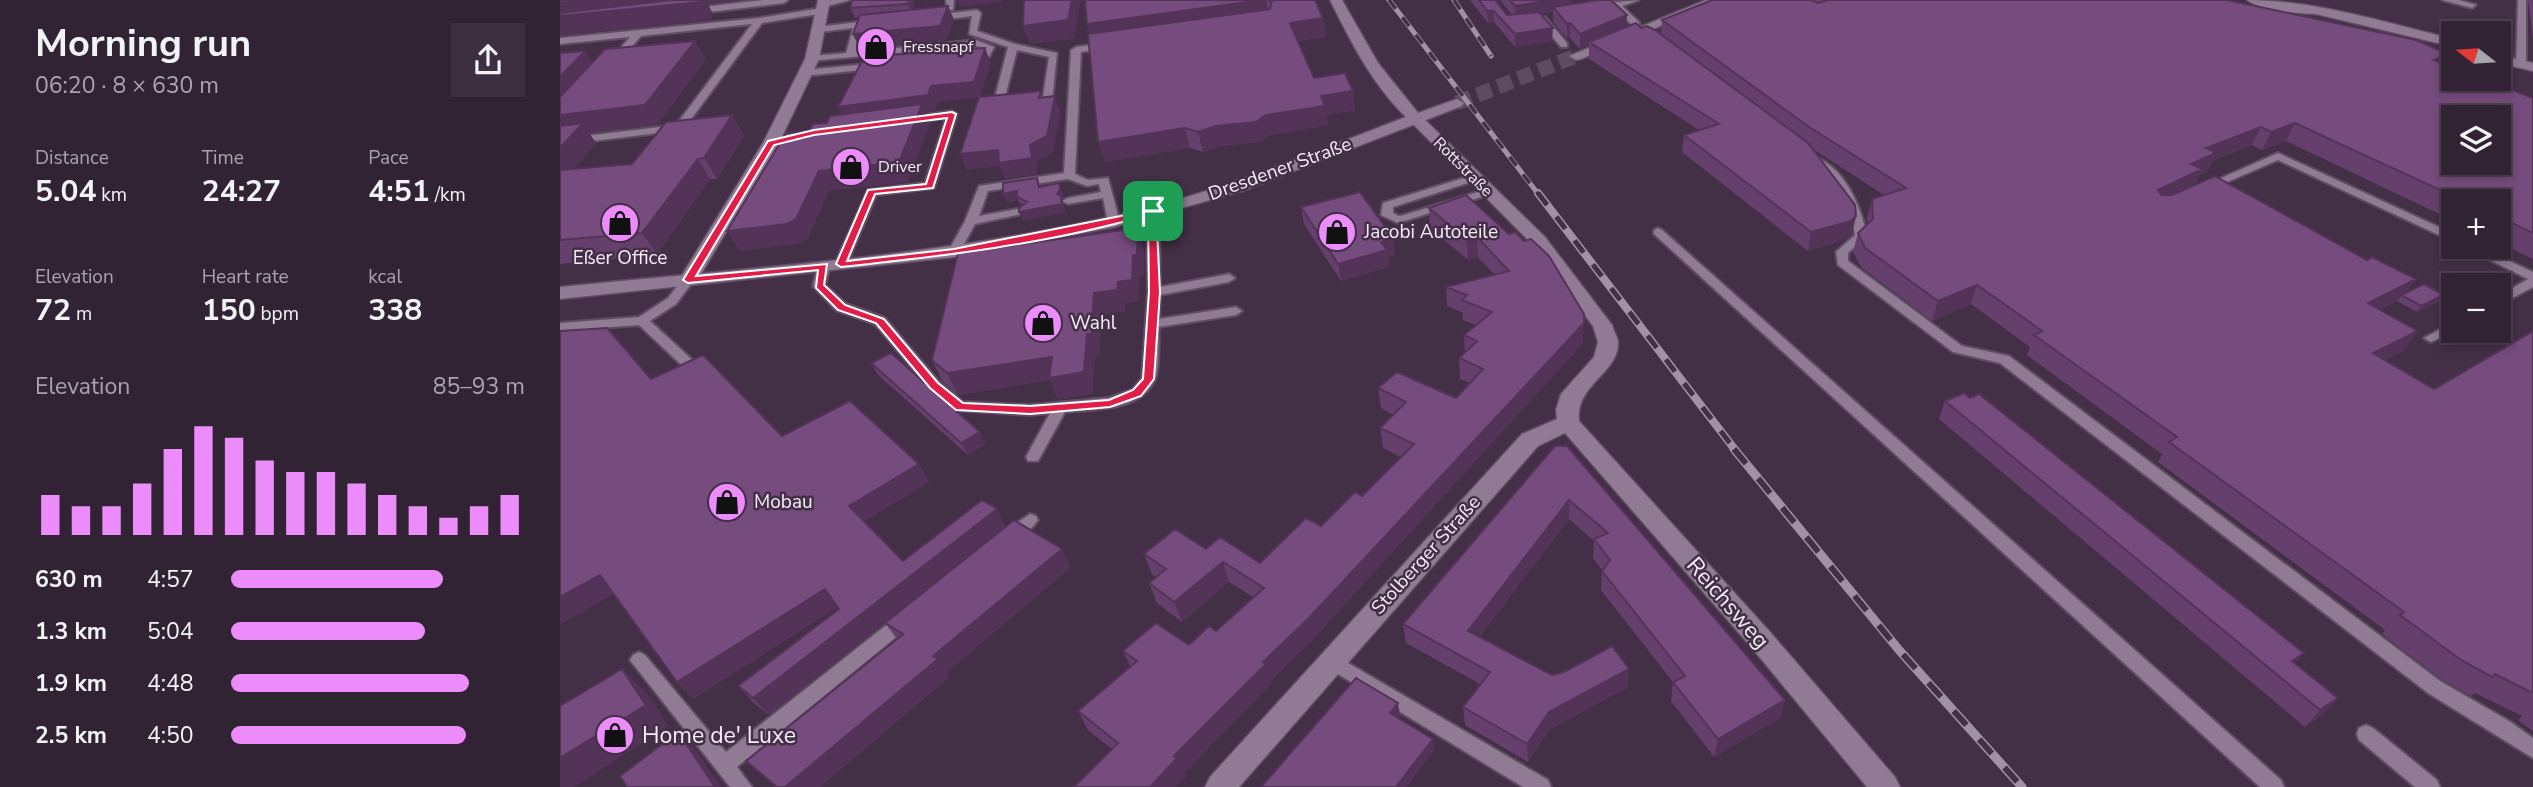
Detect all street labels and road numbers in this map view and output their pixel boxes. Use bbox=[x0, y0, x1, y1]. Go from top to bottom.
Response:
street label: Dresdener Straße bbox=[1205, 131, 1355, 207]
street label: Rottstraße bbox=[1428, 132, 1498, 202]
street label: Stolberger Straße bbox=[1365, 490, 1487, 620]
street label: Reichsweg bbox=[1680, 551, 1776, 655]

